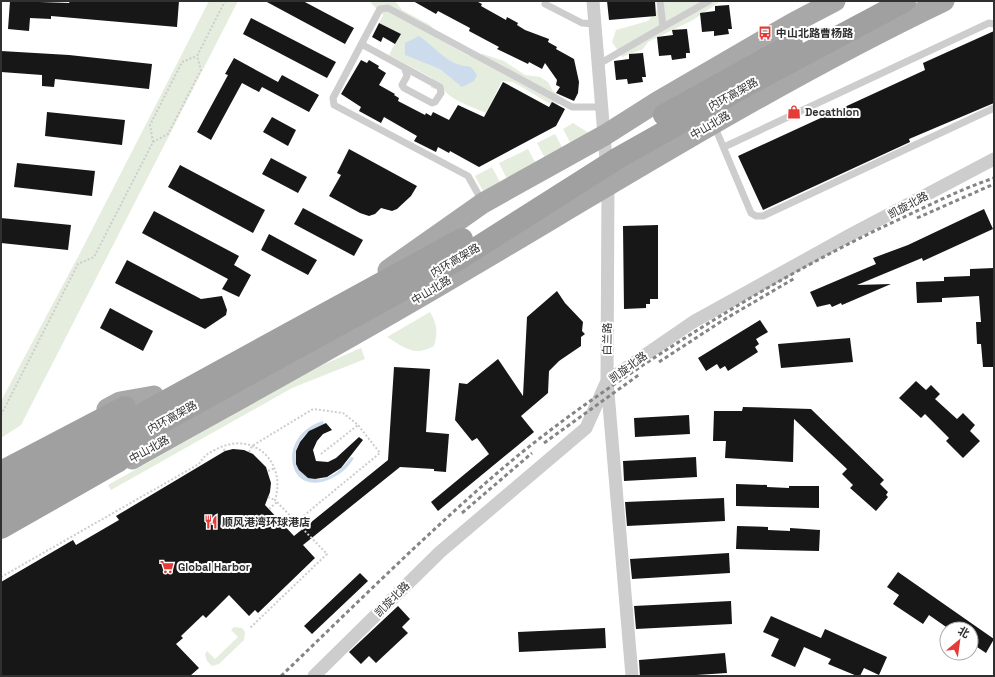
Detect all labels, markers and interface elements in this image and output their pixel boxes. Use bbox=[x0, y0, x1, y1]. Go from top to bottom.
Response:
bus stop icon: 中山北路曹杨路 bbox=[757, 25, 773, 41]
place label: 中山北路曹杨路 bbox=[776, 26, 854, 40]
street label: 内环高架路 bbox=[706, 75, 760, 113]
shop icon: Decathlon bbox=[786, 104, 802, 120]
place label: Decathlon bbox=[805, 105, 860, 119]
street label: 中山北路 bbox=[687, 108, 733, 142]
street label: 凯旋北路 bbox=[885, 188, 931, 222]
street label: 内环高架路 bbox=[428, 240, 482, 280]
street label: 中山北路 bbox=[409, 273, 453, 307]
street label: 白兰路 bbox=[600, 322, 614, 356]
street label: 凯旋北路 bbox=[606, 348, 650, 386]
street label: 内环高架路 bbox=[145, 398, 199, 436]
street label: 中山北路 bbox=[126, 432, 172, 466]
restaurant icon: 顺风港湾环球港店 bbox=[203, 514, 219, 530]
place label: 顺风港湾环球港店 bbox=[222, 515, 310, 529]
supermarket icon: Global Harbor bbox=[159, 559, 175, 575]
place label: Global Harbor bbox=[178, 560, 251, 574]
street label: 凯旋北路 bbox=[371, 578, 413, 620]
north arrow bbox=[939, 621, 979, 661]
text: 北 bbox=[956, 623, 972, 641]

